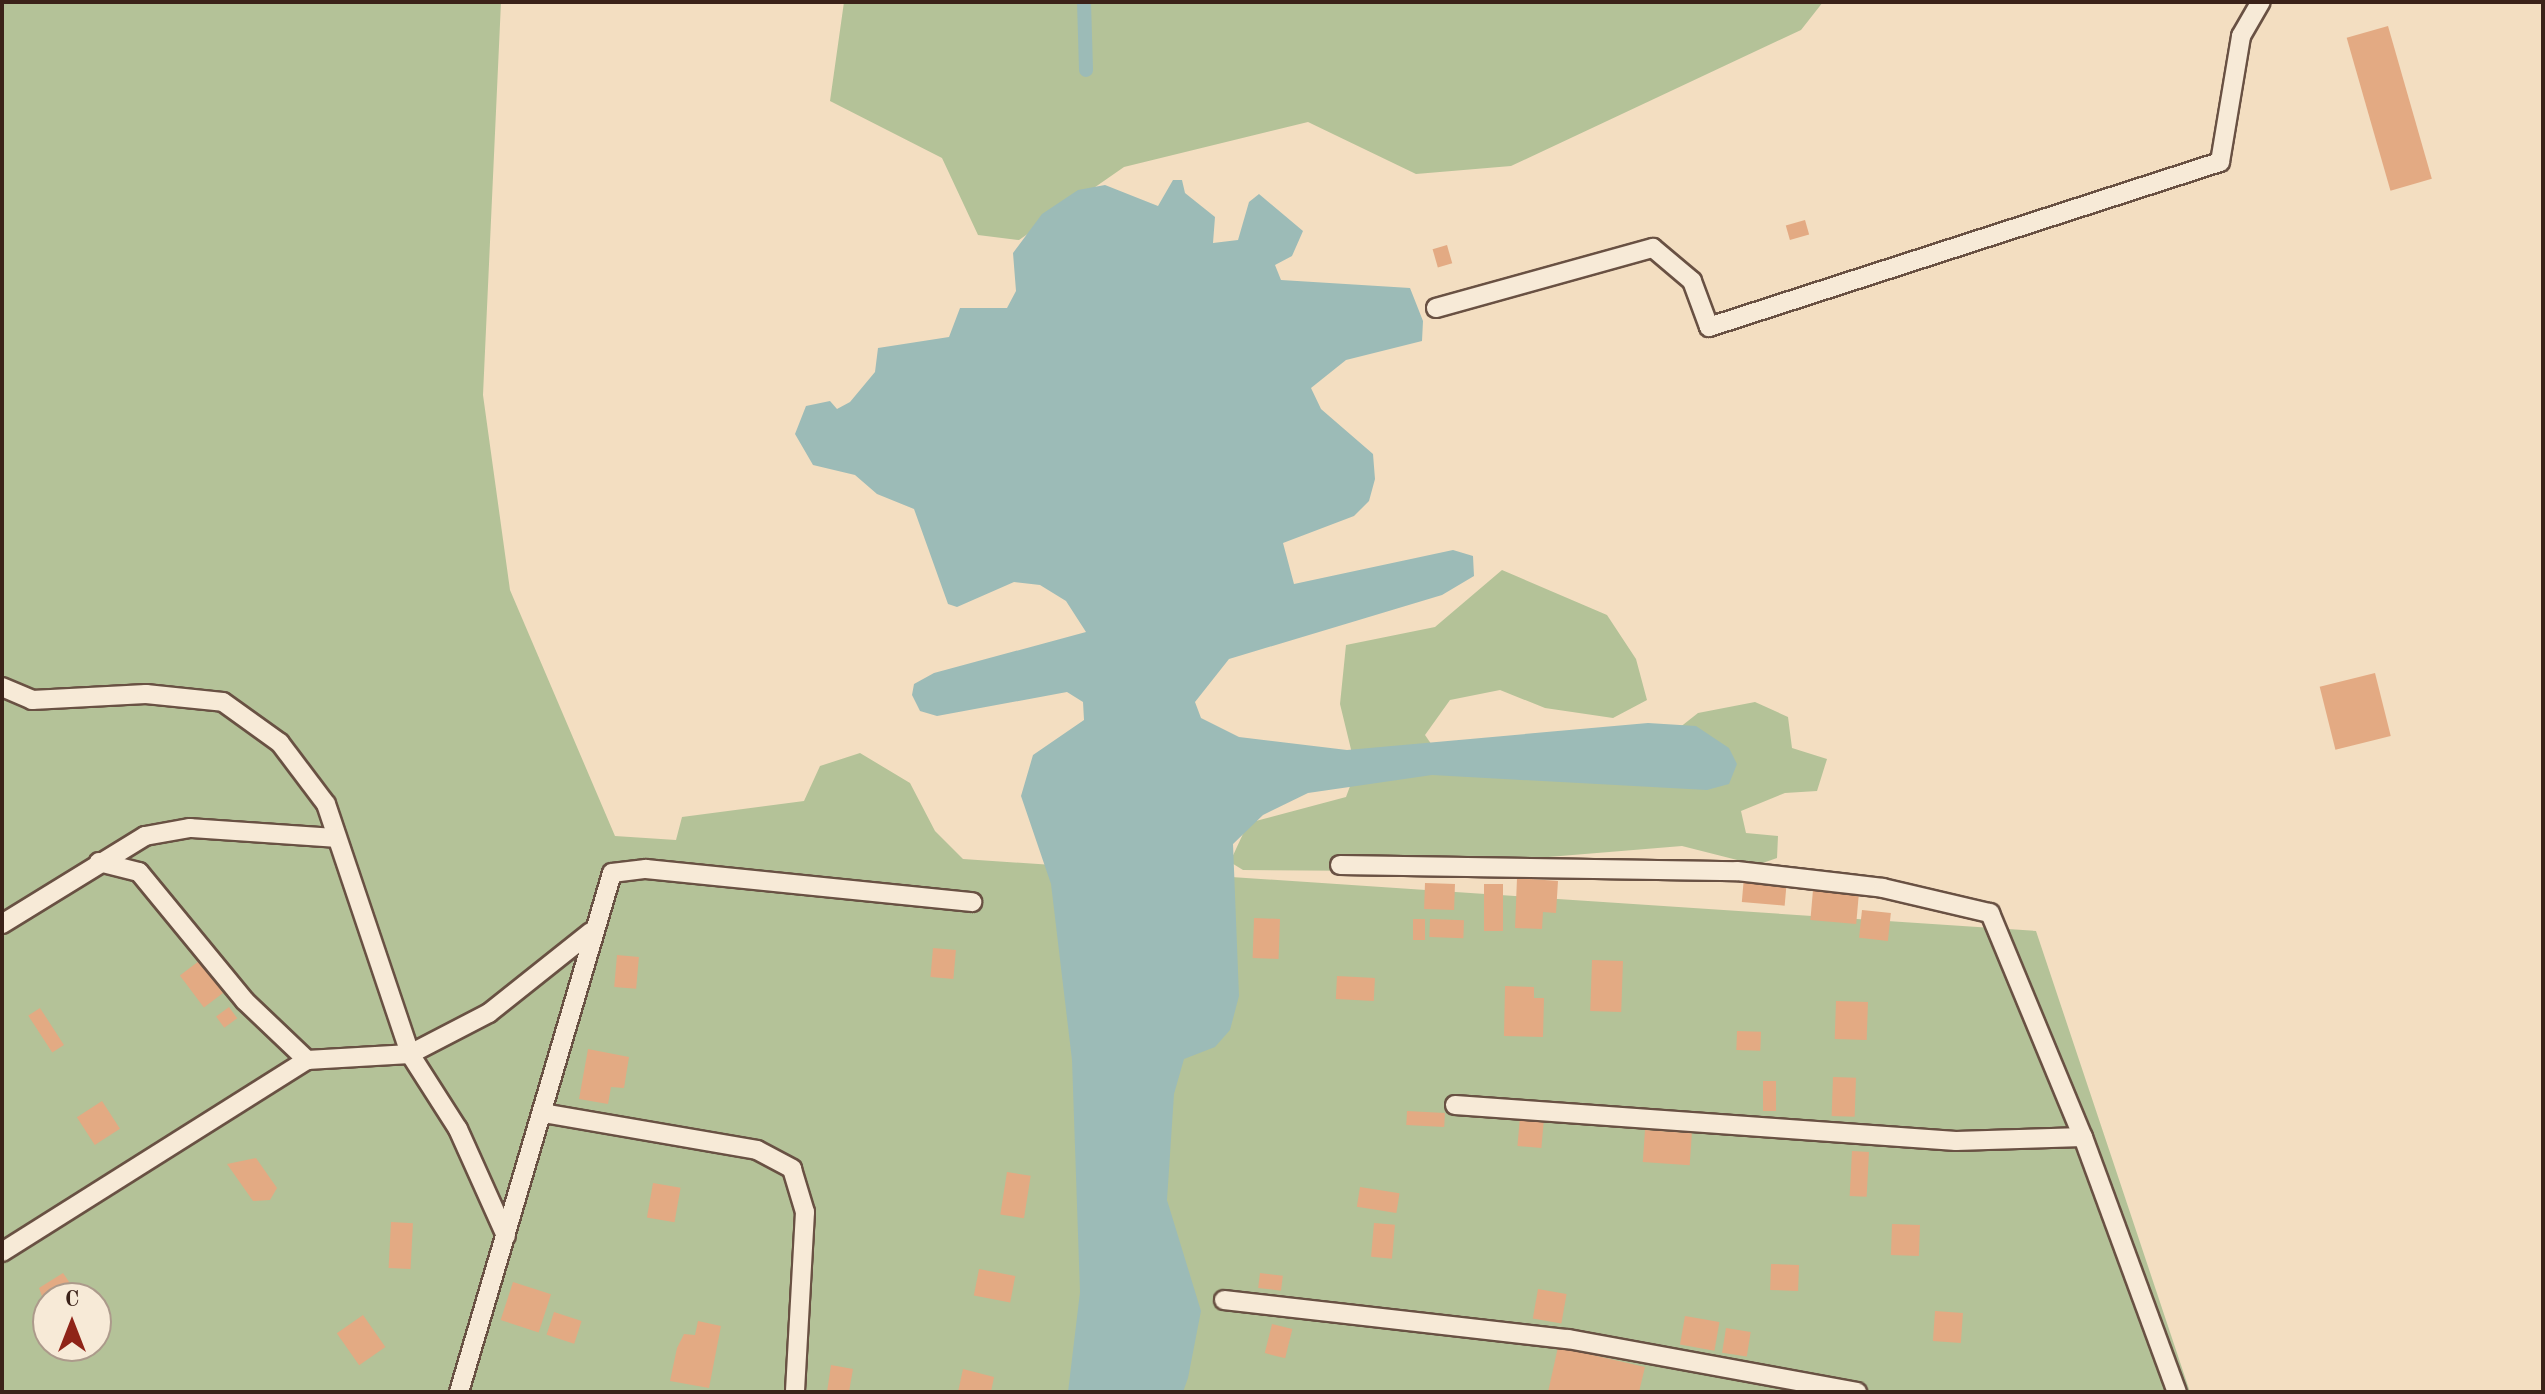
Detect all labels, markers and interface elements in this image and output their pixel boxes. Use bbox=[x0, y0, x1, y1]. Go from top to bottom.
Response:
north arrow bbox=[32, 1282, 112, 1362]
text: С bbox=[65, 1289, 79, 1311]

